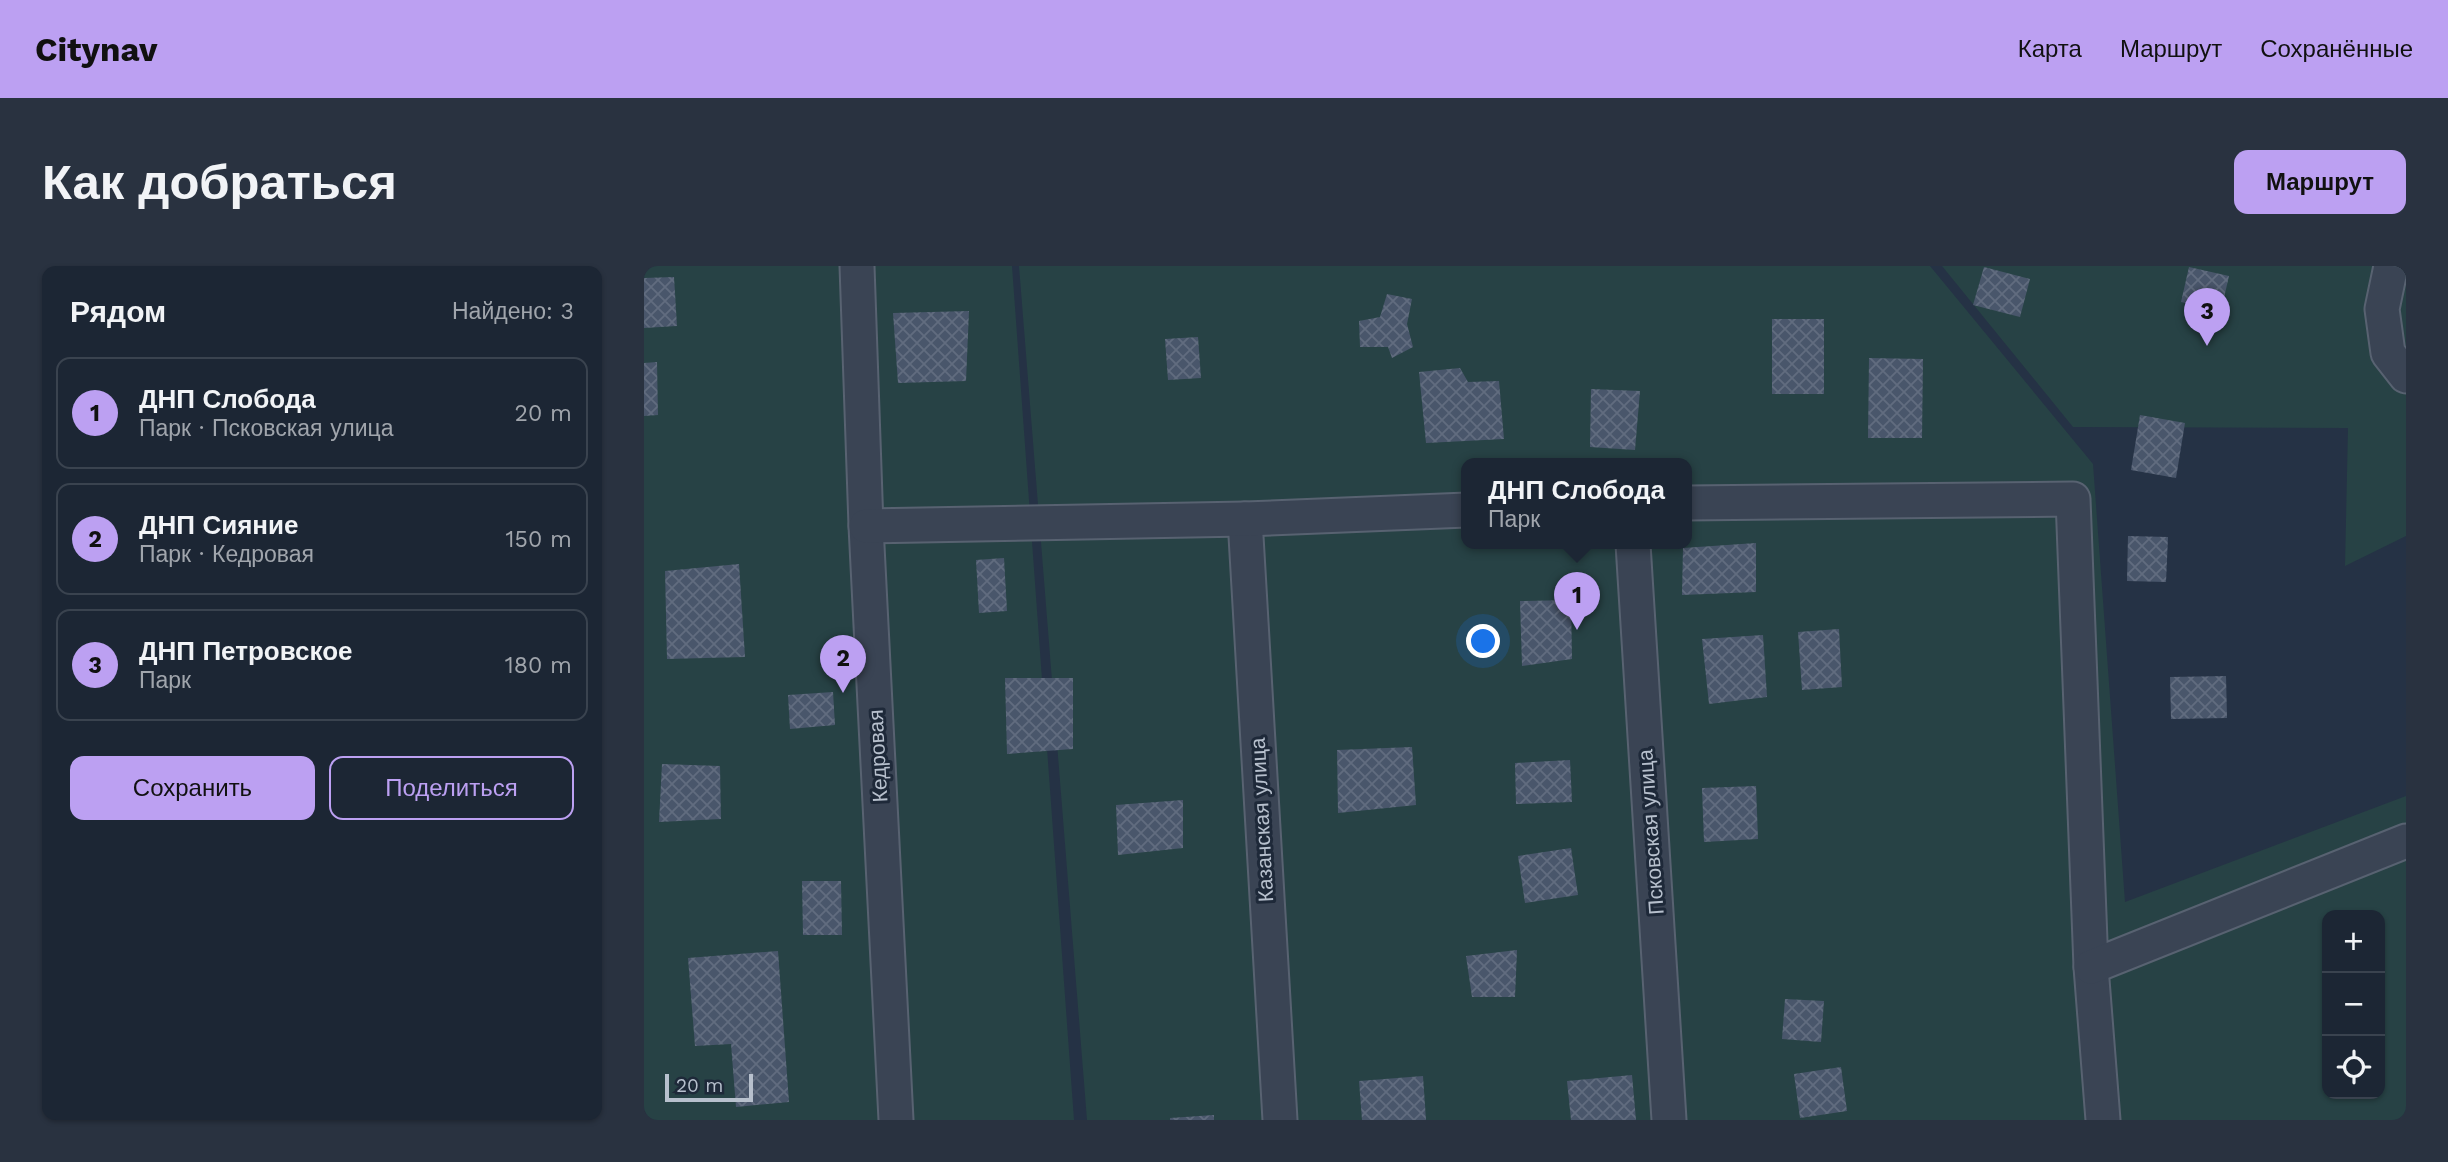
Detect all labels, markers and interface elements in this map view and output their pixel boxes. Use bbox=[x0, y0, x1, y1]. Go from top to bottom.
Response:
text: Citynav bbox=[35, 30, 157, 69]
text: Карта bbox=[2018, 35, 2082, 63]
text: Маршрут bbox=[2120, 35, 2222, 63]
text: Сохранённые bbox=[2260, 35, 2413, 63]
button: Маршрут bbox=[2234, 150, 2406, 214]
text: Как добраться bbox=[42, 153, 397, 211]
pin: 3 bbox=[2184, 288, 2230, 346]
text: Рядом bbox=[70, 294, 166, 329]
text: Найдено: 3 bbox=[452, 298, 574, 325]
text: ДНП Слобода bbox=[139, 384, 316, 414]
text: 1 bbox=[90, 400, 100, 427]
text: 20 m bbox=[515, 400, 572, 427]
text: Парк · Псковская улица bbox=[139, 415, 394, 442]
popup bbox=[1461, 458, 1692, 549]
text: ДНП Слобода bbox=[1488, 475, 1665, 505]
text: Парк bbox=[1488, 506, 1540, 533]
text: ДНП Сияние bbox=[139, 510, 299, 540]
text: 2 bbox=[88, 526, 102, 553]
text: 150 m bbox=[506, 526, 572, 553]
text: Парк · Кедровая bbox=[139, 541, 314, 568]
pin: 1 bbox=[1554, 572, 1600, 630]
your location bbox=[1466, 624, 1500, 658]
pin: 2 bbox=[820, 635, 866, 693]
text: ДНП Петровское bbox=[139, 636, 353, 666]
text: 3 bbox=[88, 652, 102, 679]
text: 180 m bbox=[505, 652, 572, 679]
text: Парк bbox=[139, 667, 191, 694]
street label: Кедровая bbox=[863, 709, 892, 803]
street label: Казанская улица bbox=[1245, 737, 1278, 903]
street label: Псковская улица bbox=[1632, 748, 1669, 916]
button: Сохранить bbox=[70, 756, 315, 820]
button: Поделиться bbox=[329, 756, 574, 820]
map controls bbox=[2322, 910, 2385, 1099]
button: + bbox=[2322, 910, 2385, 973]
button: − bbox=[2322, 973, 2385, 1036]
button: locate bbox=[2322, 1036, 2385, 1099]
scale bar bbox=[665, 1071, 752, 1103]
text: 20 m bbox=[676, 1074, 723, 1097]

